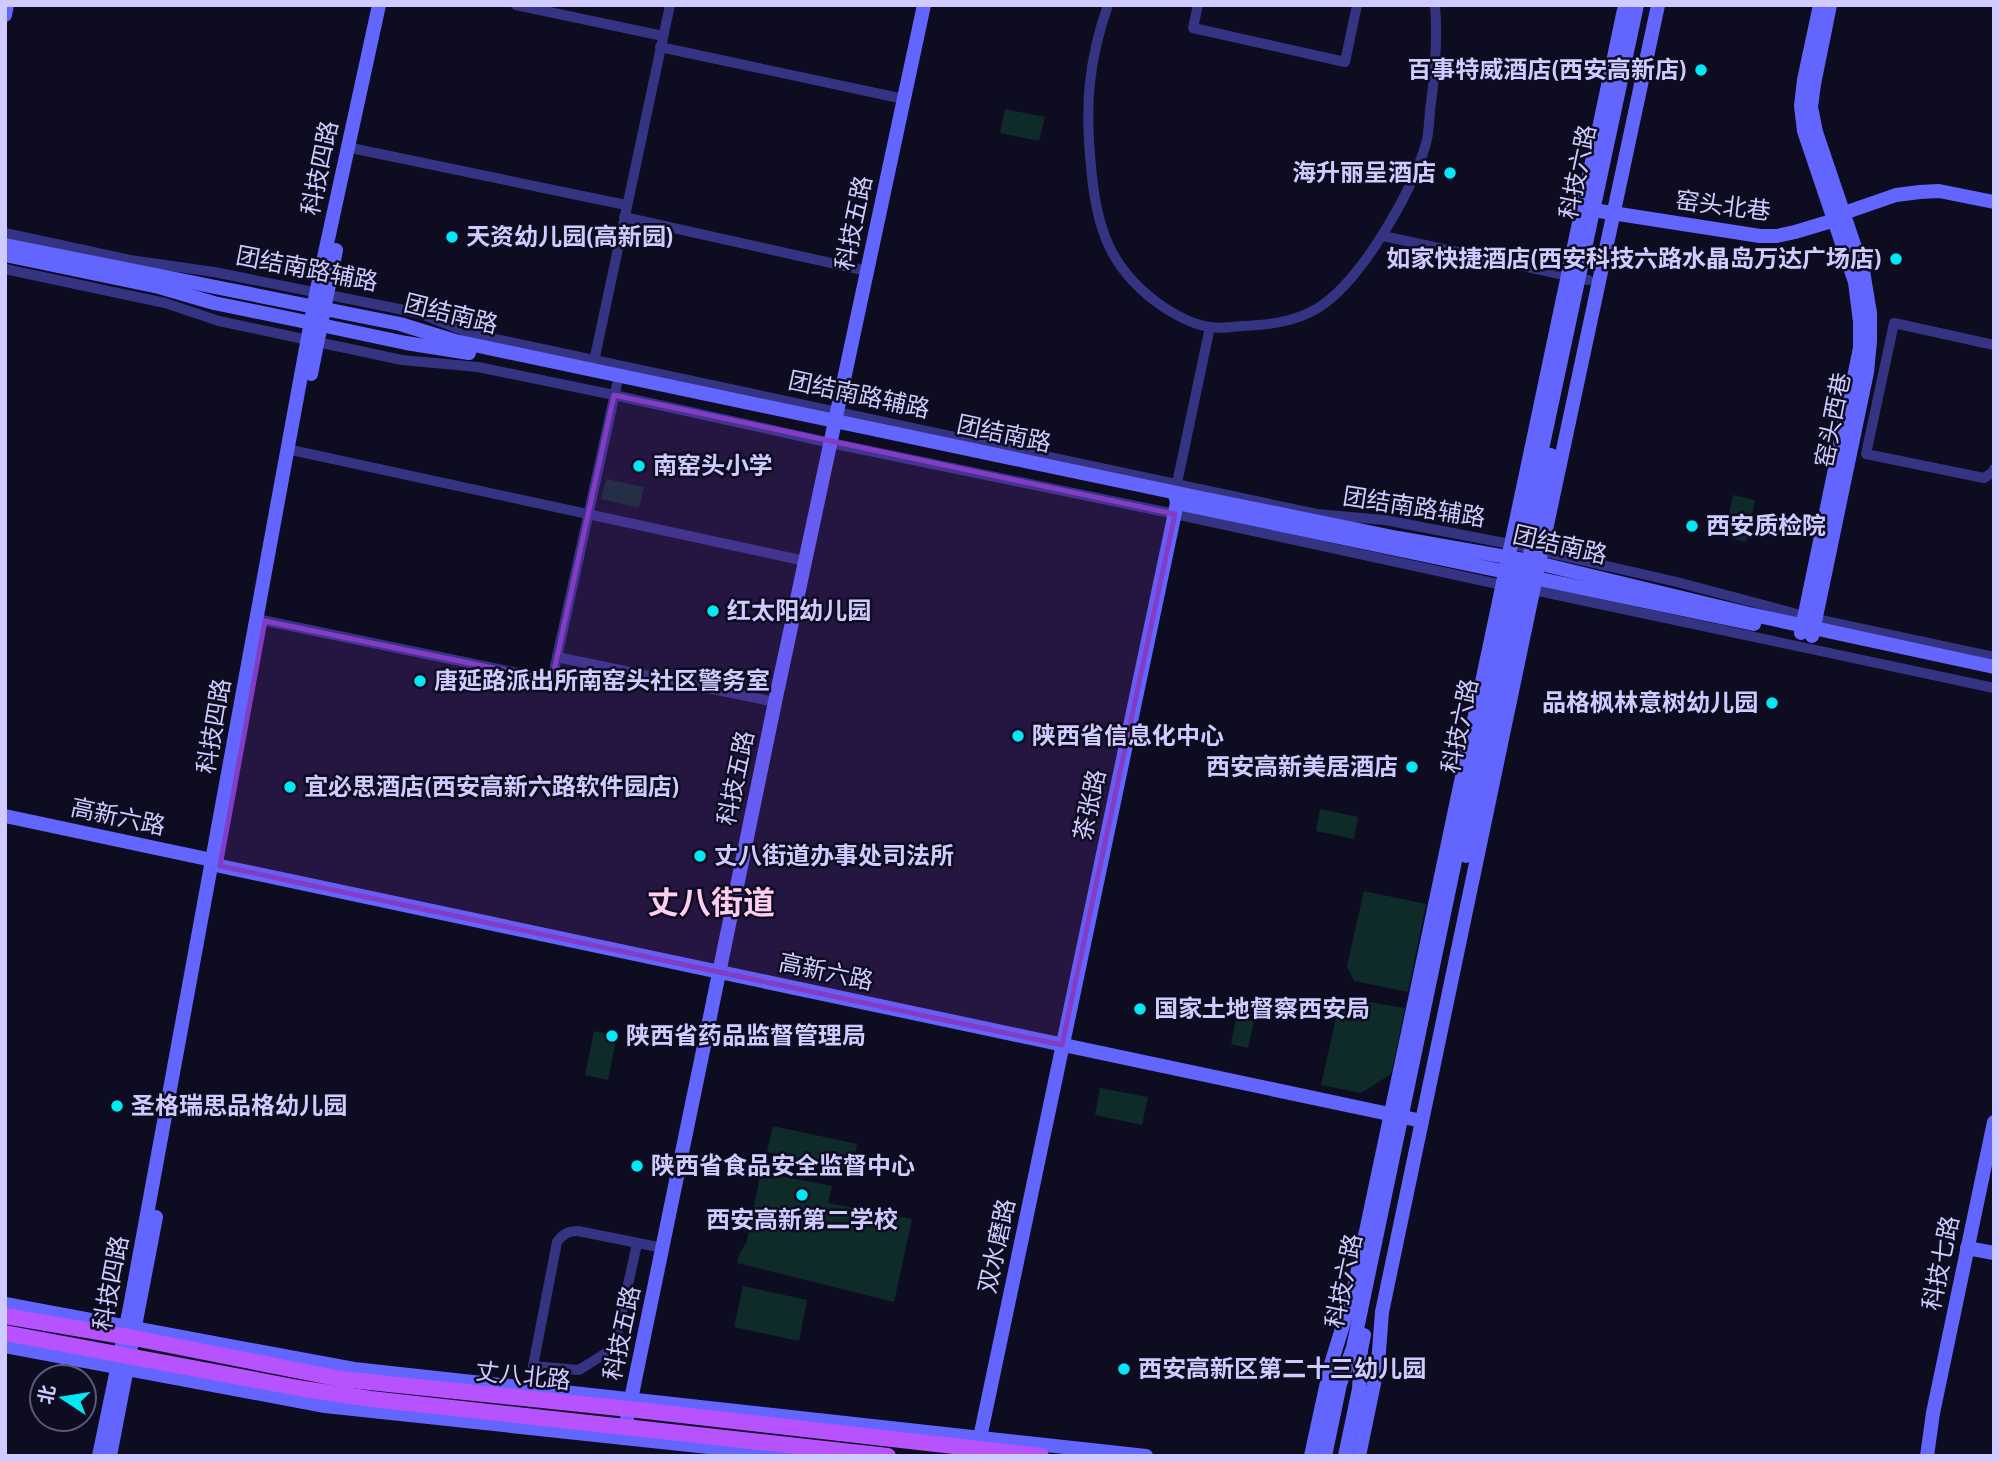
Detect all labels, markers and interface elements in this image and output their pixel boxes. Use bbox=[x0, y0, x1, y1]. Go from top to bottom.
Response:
place label: 百事特威酒店(西安高新店) bbox=[1407, 55, 1687, 84]
marker: 百事特威酒店(西安高新店) bbox=[1693, 62, 1709, 78]
street label: 科技四路 bbox=[295, 118, 344, 218]
street label: 科技六路 bbox=[1553, 122, 1602, 222]
place label: 海升丽呈酒店 bbox=[1292, 158, 1436, 187]
marker: 海升丽呈酒店 bbox=[1442, 165, 1458, 181]
street label: 科技五路 bbox=[829, 173, 878, 273]
street label: 窑头北巷 bbox=[1674, 185, 1772, 226]
place label: 天资幼儿园(高新园) bbox=[466, 222, 674, 251]
marker: 天资幼儿园(高新园) bbox=[444, 229, 460, 245]
street label: 团结南路辅路 bbox=[234, 241, 381, 296]
place label: 如家快捷酒店(西安科技六路水晶岛万达广场店) bbox=[1386, 244, 1882, 273]
marker: 如家快捷酒店(西安科技六路水晶岛万达广场店) bbox=[1888, 251, 1904, 267]
street label: 团结南路 bbox=[401, 288, 501, 339]
street label: 团结南路辅路 bbox=[786, 365, 933, 424]
street label: 窑头西巷 bbox=[1809, 370, 1856, 470]
street label: 团结南路 bbox=[954, 409, 1054, 458]
place label: 南窑头小学 bbox=[653, 451, 773, 480]
marker: 南窑头小学 bbox=[631, 458, 647, 474]
street label: 团结南路辅路 bbox=[1341, 481, 1487, 532]
place label: 西安质检院 bbox=[1706, 511, 1826, 540]
marker: 西安质检院 bbox=[1684, 518, 1700, 534]
street label: 团结南路 bbox=[1510, 520, 1610, 569]
place label: 红太阳幼儿园 bbox=[727, 596, 871, 625]
marker: 红太阳幼儿园 bbox=[705, 603, 721, 619]
place label: 唐延路派出所南窑头社区警务室 bbox=[434, 666, 770, 695]
marker: 唐延路派出所南窑头社区警务室 bbox=[412, 673, 428, 689]
street label: 科技四路 bbox=[191, 676, 236, 776]
street label: 科技六路 bbox=[1435, 676, 1484, 776]
place label: 品格枫林意树幼儿园 bbox=[1542, 688, 1758, 717]
marker: 品格枫林意树幼儿园 bbox=[1764, 695, 1780, 711]
place label: 陕西省信息化中心 bbox=[1032, 721, 1224, 750]
street label: 科技五路 bbox=[711, 728, 760, 828]
marker: 陕西省信息化中心 bbox=[1010, 728, 1026, 744]
place label: 西安高新美居酒店 bbox=[1206, 752, 1398, 781]
marker: 西安高新美居酒店 bbox=[1404, 759, 1420, 775]
street label: 茶张路 bbox=[1068, 767, 1111, 843]
place label: 宜必思酒店(西安高新六路软件园店) bbox=[304, 772, 680, 801]
marker: 宜必思酒店(西安高新六路软件园店) bbox=[282, 779, 298, 795]
street label: 高新六路 bbox=[68, 792, 168, 841]
place label: 丈八街道办事处司法所 bbox=[714, 841, 954, 870]
marker: 丈八街道办事处司法所 bbox=[692, 848, 708, 864]
district label: 丈八街道 bbox=[647, 883, 775, 922]
street label: 高新六路 bbox=[776, 947, 876, 996]
place label: 国家土地督察西安局 bbox=[1154, 994, 1370, 1023]
marker: 国家土地督察西安局 bbox=[1132, 1001, 1148, 1017]
place label: 陕西省药品监督管理局 bbox=[626, 1021, 866, 1050]
marker: 陕西省药品监督管理局 bbox=[604, 1028, 620, 1044]
place label: 圣格瑞思品格幼儿园 bbox=[131, 1091, 347, 1120]
marker: 圣格瑞思品格幼儿园 bbox=[109, 1098, 125, 1114]
place label: 陕西省食品安全监督中心 bbox=[651, 1151, 915, 1180]
marker: 陕西省食品安全监督中心 bbox=[629, 1158, 645, 1174]
marker: 西安高新第二学校 bbox=[794, 1187, 810, 1203]
street label: 双水磨路 bbox=[972, 1196, 1021, 1296]
place label: 西安高新第二学校 bbox=[706, 1205, 898, 1234]
street label: 科技七路 bbox=[1916, 1213, 1965, 1313]
street label: 科技六路 bbox=[1319, 1231, 1368, 1331]
street label: 科技四路 bbox=[87, 1233, 134, 1333]
street label: 科技五路 bbox=[597, 1283, 646, 1383]
place label: 西安高新区第二十三幼儿园 bbox=[1138, 1354, 1426, 1383]
street label: 丈八北路 bbox=[474, 1356, 572, 1395]
marker: 西安高新区第二十三幼儿园 bbox=[1116, 1361, 1132, 1377]
north arrow bbox=[28, 1363, 98, 1433]
text: 北 bbox=[34, 1383, 60, 1406]

